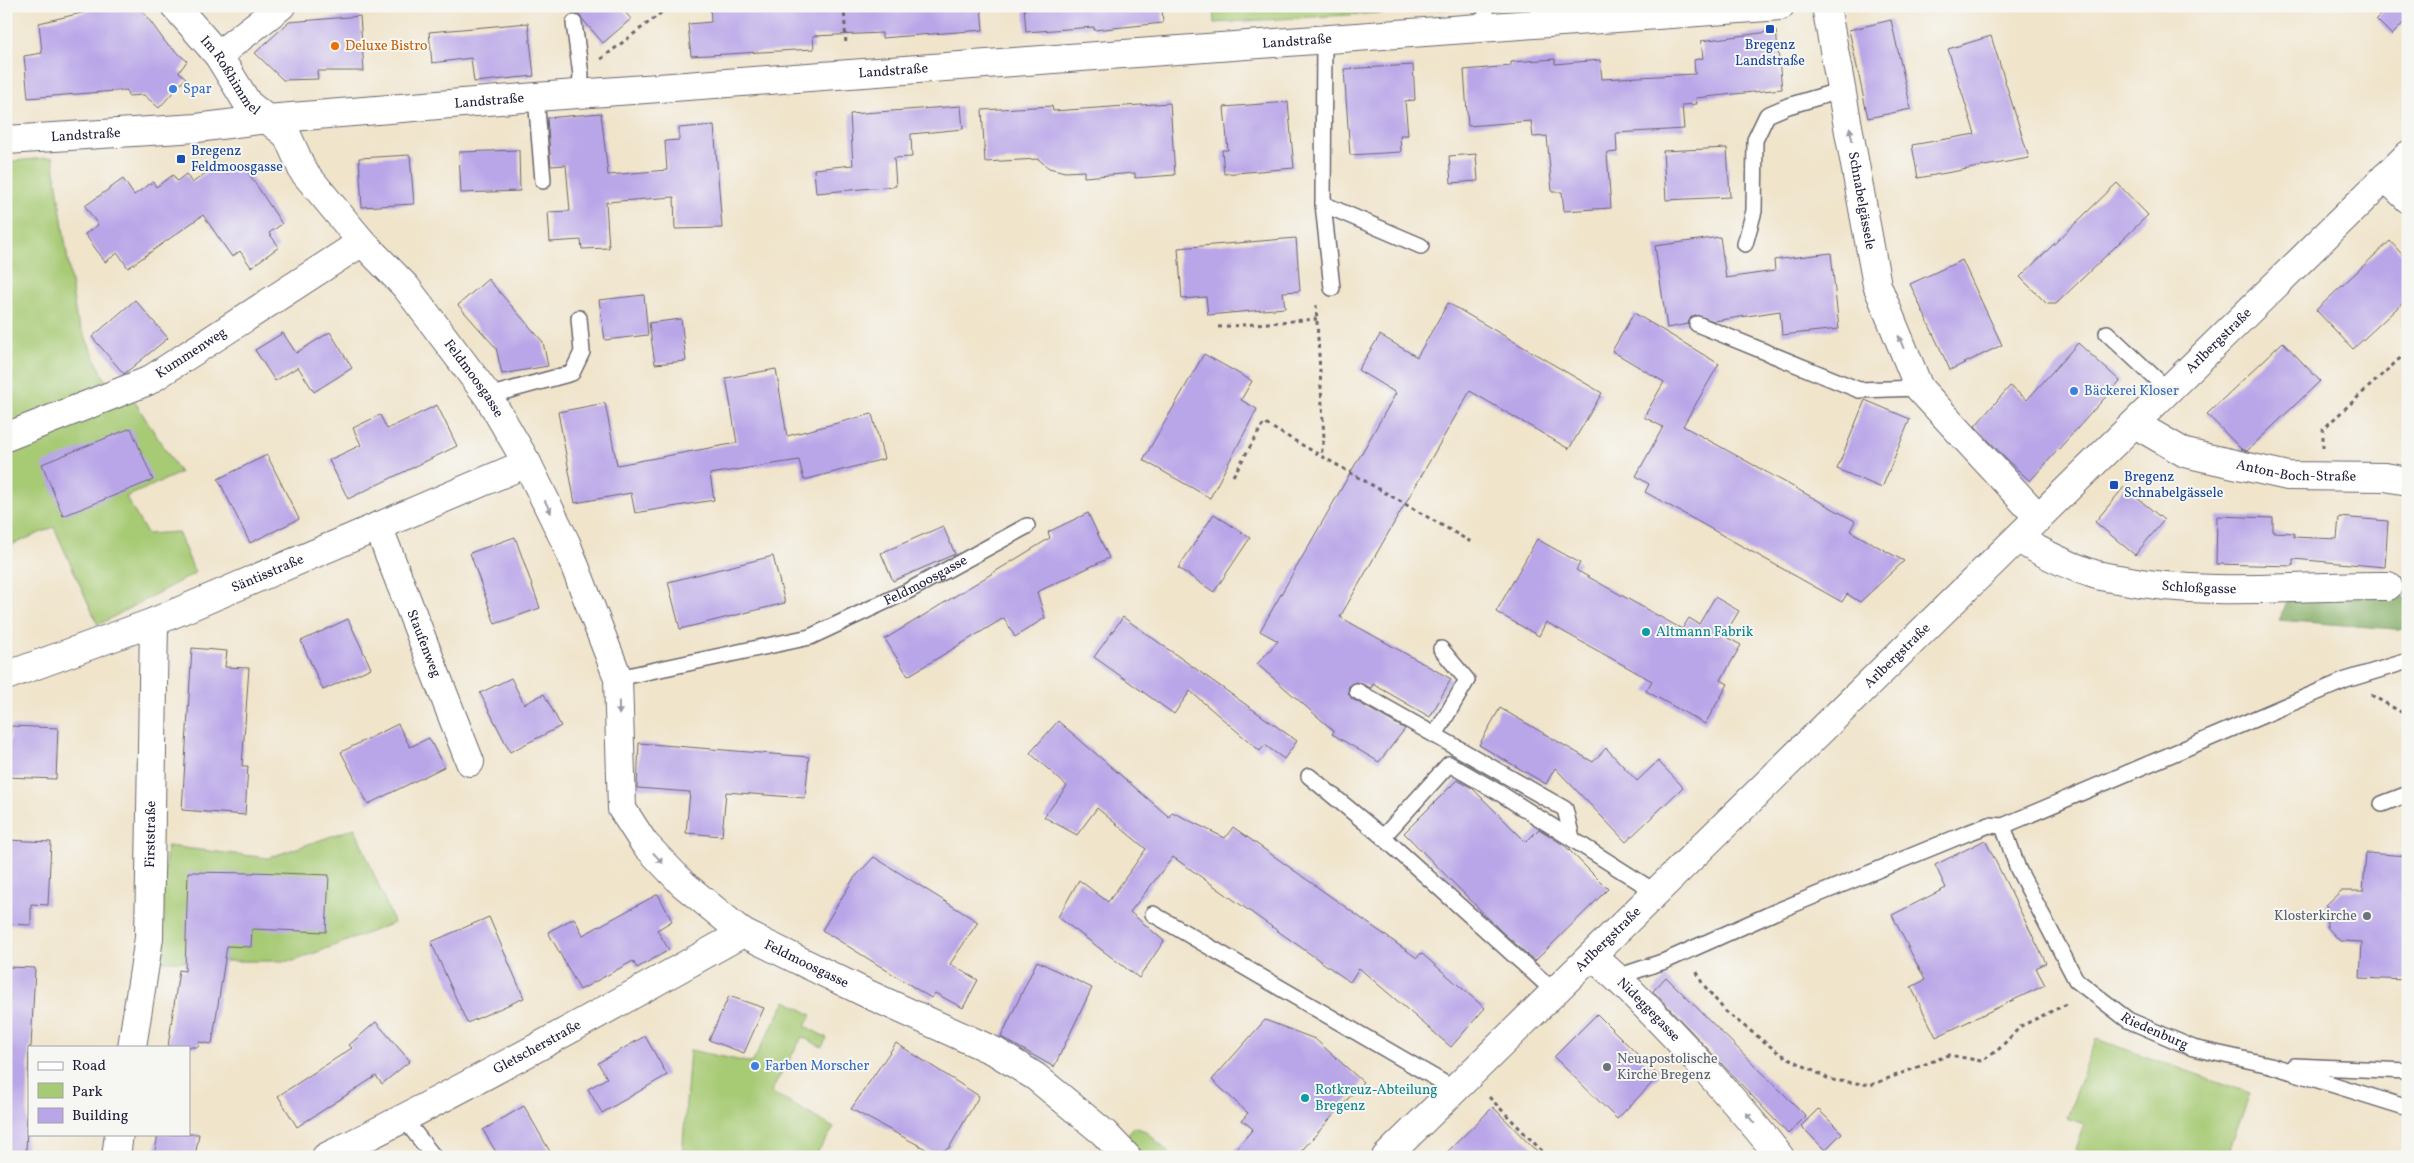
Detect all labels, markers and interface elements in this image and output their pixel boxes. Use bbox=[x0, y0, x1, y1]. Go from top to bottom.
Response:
marker: Bregenz Landstraße bbox=[1764, 23, 1776, 35]
street label: Landstraße bbox=[1262, 29, 1333, 53]
street label: Im Roßhimmel bbox=[196, 31, 264, 120]
place label: Bregenz Landstraße bbox=[1735, 36, 1805, 71]
place label: Deluxe Bistro bbox=[345, 37, 428, 56]
marker: Deluxe Bistro bbox=[329, 40, 341, 52]
street label: Landstraße bbox=[858, 59, 929, 83]
place label: Spar bbox=[183, 80, 212, 99]
marker: Spar bbox=[167, 83, 179, 95]
street label: Landstraße bbox=[454, 88, 525, 113]
street label: Landstraße bbox=[50, 123, 122, 147]
one-way arrow bbox=[1846, 126, 1854, 142]
place label: Bregenz Feldmoosgasse bbox=[191, 142, 283, 177]
street label: Schnabelgässele bbox=[1843, 150, 1880, 252]
marker: Bregenz Feldmoosgasse bbox=[175, 153, 187, 165]
street label: Arlbergstraße bbox=[2181, 304, 2256, 378]
street label: Kummenweg bbox=[152, 323, 230, 383]
one-way arrow bbox=[1896, 335, 1904, 350]
street label: Feldmoosgasse bbox=[439, 336, 508, 421]
place label: Bäckerei Kloser bbox=[2084, 382, 2179, 401]
marker: Bäckerei Kloser bbox=[2068, 385, 2080, 397]
street label: Anton-Boch-Straße bbox=[2234, 455, 2357, 486]
place label: Bregenz Schnabelgässele bbox=[2124, 468, 2224, 503]
marker: Bregenz Schnabelgässele bbox=[2108, 479, 2120, 491]
one-way arrow bbox=[545, 500, 553, 514]
street label: Säntisstraße bbox=[228, 550, 307, 597]
street label: Feldmoosgasse bbox=[881, 551, 971, 610]
street label: Schloßgasse bbox=[2161, 576, 2237, 599]
street label: Staufenweg bbox=[402, 607, 446, 680]
street label: Arlbergstraße bbox=[1860, 619, 1935, 693]
place label: Altmann Fabrik bbox=[1656, 623, 1754, 642]
marker: Altmann Fabrik bbox=[1640, 626, 1652, 638]
one-way arrow bbox=[615, 700, 623, 716]
street label: Firststraße bbox=[141, 800, 161, 868]
one-way arrow bbox=[652, 852, 664, 864]
street label: Arlbergstraße bbox=[1571, 902, 1646, 976]
place label: Klosterkirche bbox=[2274, 907, 2357, 926]
marker: Klosterkirche bbox=[2361, 910, 2373, 922]
street label: Feldmoosgasse bbox=[761, 935, 852, 993]
street label: Nideggegasse bbox=[1613, 973, 1685, 1046]
street label: Riedenburg bbox=[2116, 1008, 2191, 1054]
street label: Gletscherstraße bbox=[490, 1015, 585, 1079]
legend bbox=[28, 1046, 190, 1136]
place label: Neuapostolische Kirche Bregenz bbox=[1617, 1050, 1718, 1085]
text: Road bbox=[72, 1056, 106, 1077]
place label: Farben Morscher bbox=[765, 1057, 869, 1076]
marker: Farben Morscher bbox=[749, 1060, 761, 1072]
marker: Neuapostolische Kirche Bregenz bbox=[1601, 1061, 1613, 1073]
place label: Rotkreuz-Abteilung Bregenz bbox=[1315, 1081, 1437, 1116]
text: Park bbox=[72, 1082, 103, 1103]
marker: Rotkreuz-Abteilung Bregenz bbox=[1299, 1092, 1311, 1104]
text: Building bbox=[72, 1106, 129, 1127]
one-way arrow bbox=[1745, 1112, 1756, 1125]

